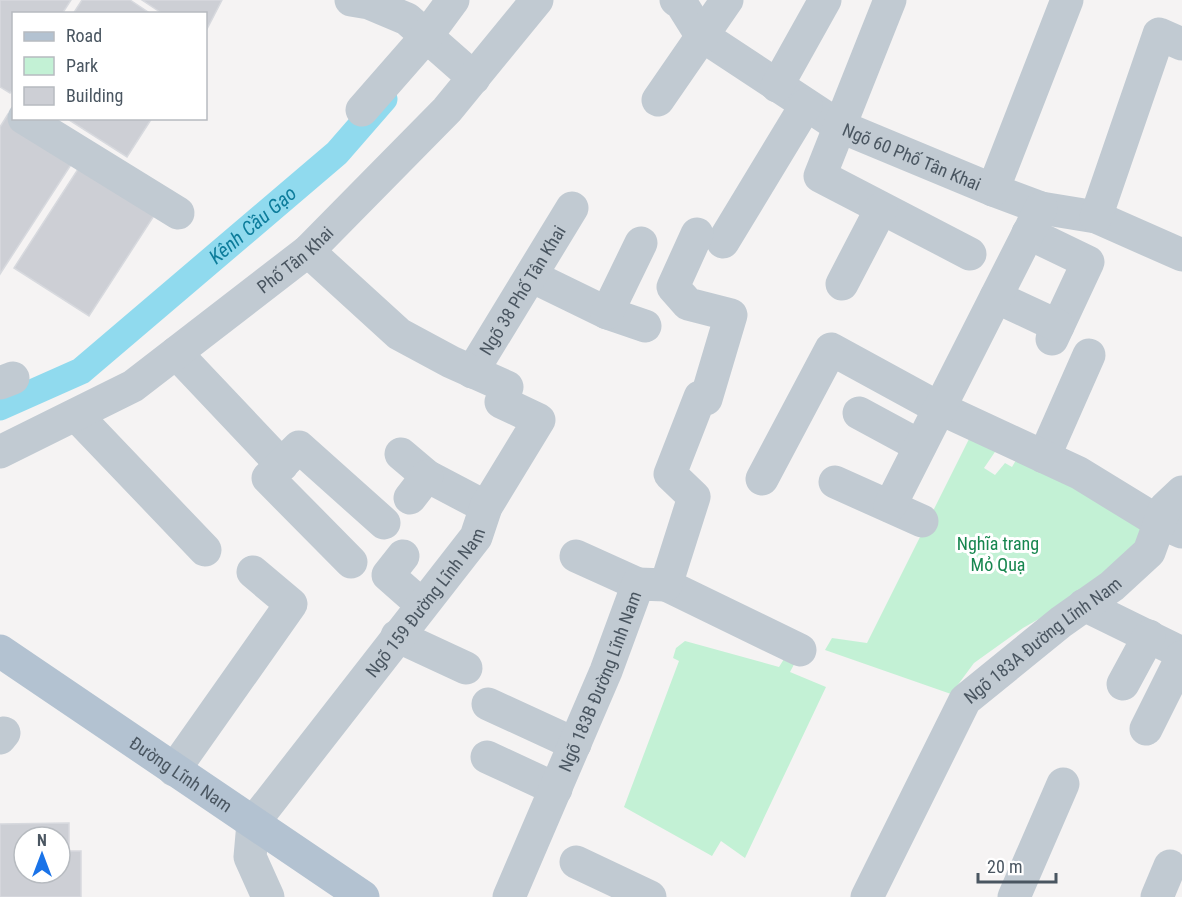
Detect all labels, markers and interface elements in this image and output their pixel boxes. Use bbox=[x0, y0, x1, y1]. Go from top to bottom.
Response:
legend bbox=[12, 12, 207, 120]
text: Road bbox=[66, 25, 102, 46]
text: Park bbox=[66, 55, 98, 76]
text: Building bbox=[66, 85, 123, 106]
street label: Ngõ 60 Phố Tân Khai bbox=[840, 118, 984, 194]
water label: Kênh Cầu Gạo bbox=[204, 181, 301, 269]
street label: Ngõ 38 Phố Tân Khai bbox=[475, 221, 569, 359]
street label: Phố Tân Khai bbox=[253, 222, 337, 297]
street label: Ngõ 159 Đường Lĩnh Nam bbox=[361, 525, 489, 681]
park label: Nghĩa trang Mỏ Quạ bbox=[957, 533, 1039, 575]
street label: Ngõ 183A Đường Lĩnh Nam bbox=[959, 572, 1125, 707]
street label: Ngõ 183B Đường Lĩnh Nam bbox=[554, 588, 645, 775]
street label: Đường Lĩnh Nam bbox=[126, 732, 236, 816]
north arrow bbox=[12, 825, 72, 885]
text: N bbox=[37, 831, 47, 850]
scale bar bbox=[978, 846, 1056, 884]
text: 20 m bbox=[987, 856, 1022, 877]

